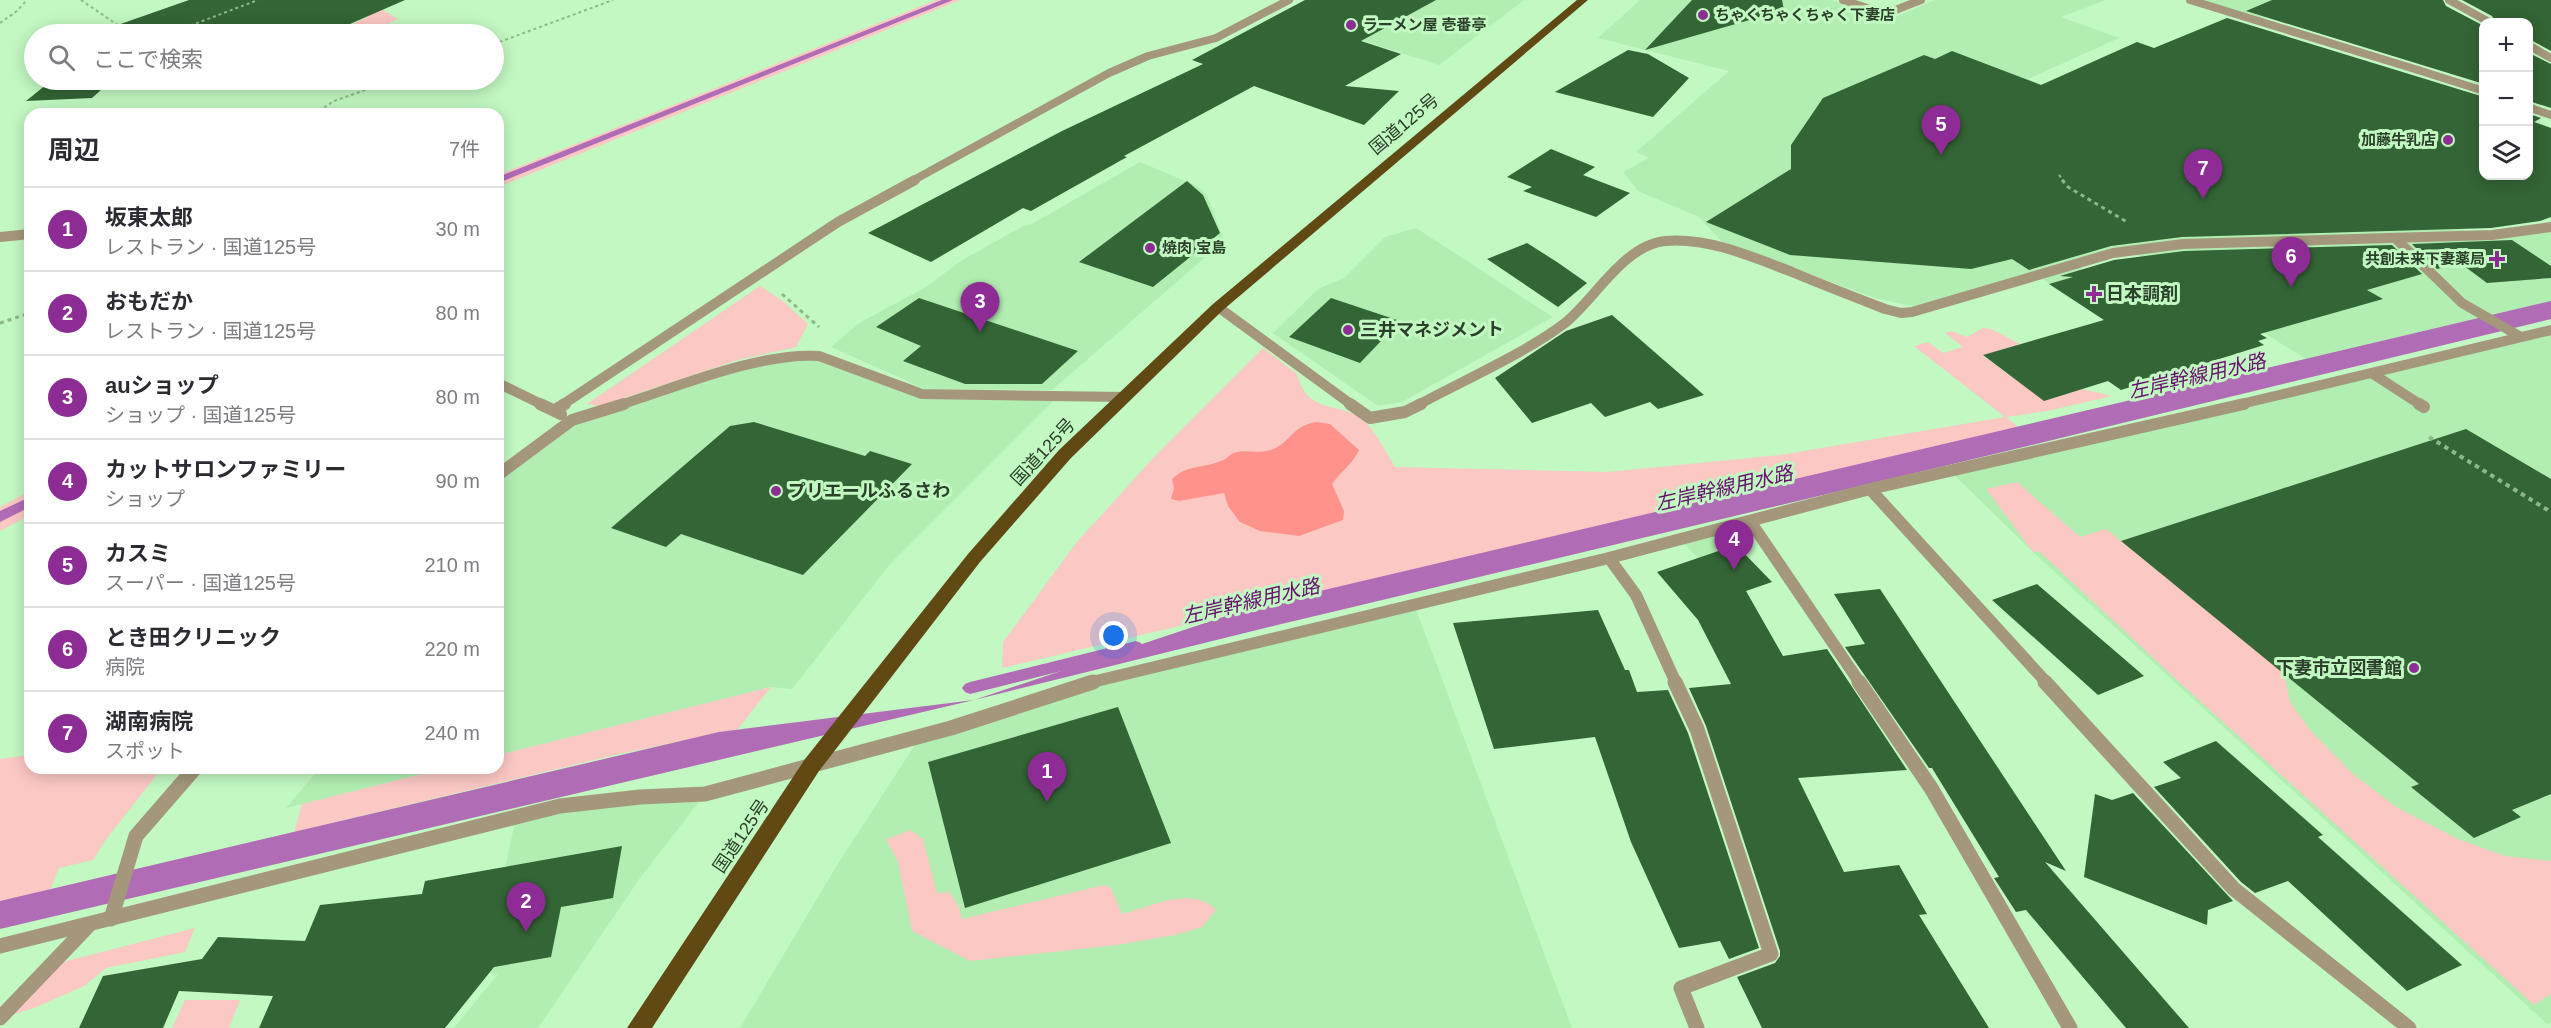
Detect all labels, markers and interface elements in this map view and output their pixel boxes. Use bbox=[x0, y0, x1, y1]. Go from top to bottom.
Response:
place label: ちゃくちゃくちゃく下妻店 bbox=[1715, 6, 1895, 23]
marker: ちゃくちゃくちゃく下妻店 bbox=[1696, 8, 1710, 22]
place label: ラーメン屋 壱番亭 bbox=[1363, 16, 1487, 33]
marker: ラーメン屋 壱番亭 bbox=[1344, 18, 1358, 32]
map controls bbox=[2479, 18, 2533, 180]
button: + bbox=[2479, 18, 2533, 72]
search box bbox=[24, 24, 504, 90]
icon: search bbox=[45, 41, 78, 74]
text: ここで検索 bbox=[93, 47, 203, 72]
button: − bbox=[2479, 72, 2533, 126]
street label: 国道125号 bbox=[1365, 89, 1443, 159]
pin: 5 bbox=[1922, 106, 1960, 155]
button: layers bbox=[2479, 126, 2533, 180]
place label: 加藤牛乳店 bbox=[2361, 131, 2436, 148]
marker: 加藤牛乳店 bbox=[2441, 133, 2455, 147]
text: 周辺 bbox=[48, 135, 100, 165]
text: 7件 bbox=[449, 138, 480, 160]
pin: 7 bbox=[2184, 150, 2222, 199]
text: 坂東太郎 bbox=[105, 205, 193, 230]
text: 1 bbox=[62, 218, 73, 240]
text: 30 m bbox=[436, 218, 480, 240]
text: レストラン · 国道125号 bbox=[105, 236, 316, 258]
pin: 6 bbox=[2272, 238, 2310, 287]
place label: 焼肉 宝島 bbox=[1162, 239, 1226, 256]
marker: 焼肉 宝島 bbox=[1143, 241, 1157, 255]
place label: 共創未来下妻薬局 bbox=[2365, 250, 2485, 267]
marker: 共創未来下妻薬局 bbox=[2490, 252, 2504, 266]
pin: 3 bbox=[960, 282, 1000, 332]
place label: 日本調剤 bbox=[2106, 284, 2178, 304]
marker: 日本調剤 bbox=[2087, 287, 2101, 301]
text: おもだか bbox=[105, 289, 193, 314]
text: 2 bbox=[62, 302, 73, 324]
text: 80 m bbox=[436, 302, 480, 324]
text: レストラン · 国道125号 bbox=[105, 320, 316, 342]
place label: 三井マネジメント bbox=[1360, 320, 1504, 340]
marker: 三井マネジメント bbox=[1341, 323, 1355, 337]
water label: 左岸幹線用水路 bbox=[2126, 349, 2270, 402]
text: auショップ bbox=[105, 373, 219, 398]
text: 3 bbox=[62, 386, 73, 408]
text: 80 m bbox=[436, 386, 480, 408]
text: ショップ · 国道125号 bbox=[105, 404, 296, 426]
street label: 国道125号 bbox=[1007, 414, 1079, 490]
text: カットサロンファミリー bbox=[105, 457, 346, 482]
water label: 左岸幹線用水路 bbox=[1653, 461, 1797, 514]
text: 4 bbox=[62, 470, 73, 492]
text: 90 m bbox=[436, 470, 480, 492]
place label: プリエールふるさわ bbox=[788, 481, 950, 501]
marker: プリエールふるさわ bbox=[769, 484, 783, 498]
text: ショップ bbox=[105, 488, 185, 510]
pin: 4 bbox=[1714, 520, 1754, 570]
text: カスミ bbox=[105, 541, 171, 566]
text: 5 bbox=[62, 554, 73, 576]
text: 210 m bbox=[424, 554, 480, 576]
text: スーパー · 国道125号 bbox=[105, 572, 296, 594]
water label: 左岸幹線用水路 bbox=[1180, 574, 1324, 627]
your location bbox=[1099, 621, 1128, 650]
text: とき田クリニック bbox=[105, 625, 281, 650]
text: 6 bbox=[62, 638, 73, 660]
text: 220 m bbox=[424, 638, 480, 660]
text: 病院 bbox=[105, 656, 145, 678]
place label: 下妻市立図書館 bbox=[2276, 658, 2402, 678]
marker: 下妻市立図書館 bbox=[2407, 661, 2421, 675]
text: 湖南病院 bbox=[105, 709, 193, 734]
text: 7 bbox=[62, 722, 73, 744]
text: 240 m bbox=[424, 722, 480, 744]
text: スポット bbox=[105, 740, 185, 762]
pin: 1 bbox=[1028, 752, 1066, 802]
street label: 国道125号 bbox=[709, 796, 773, 876]
pin: 2 bbox=[506, 882, 546, 932]

